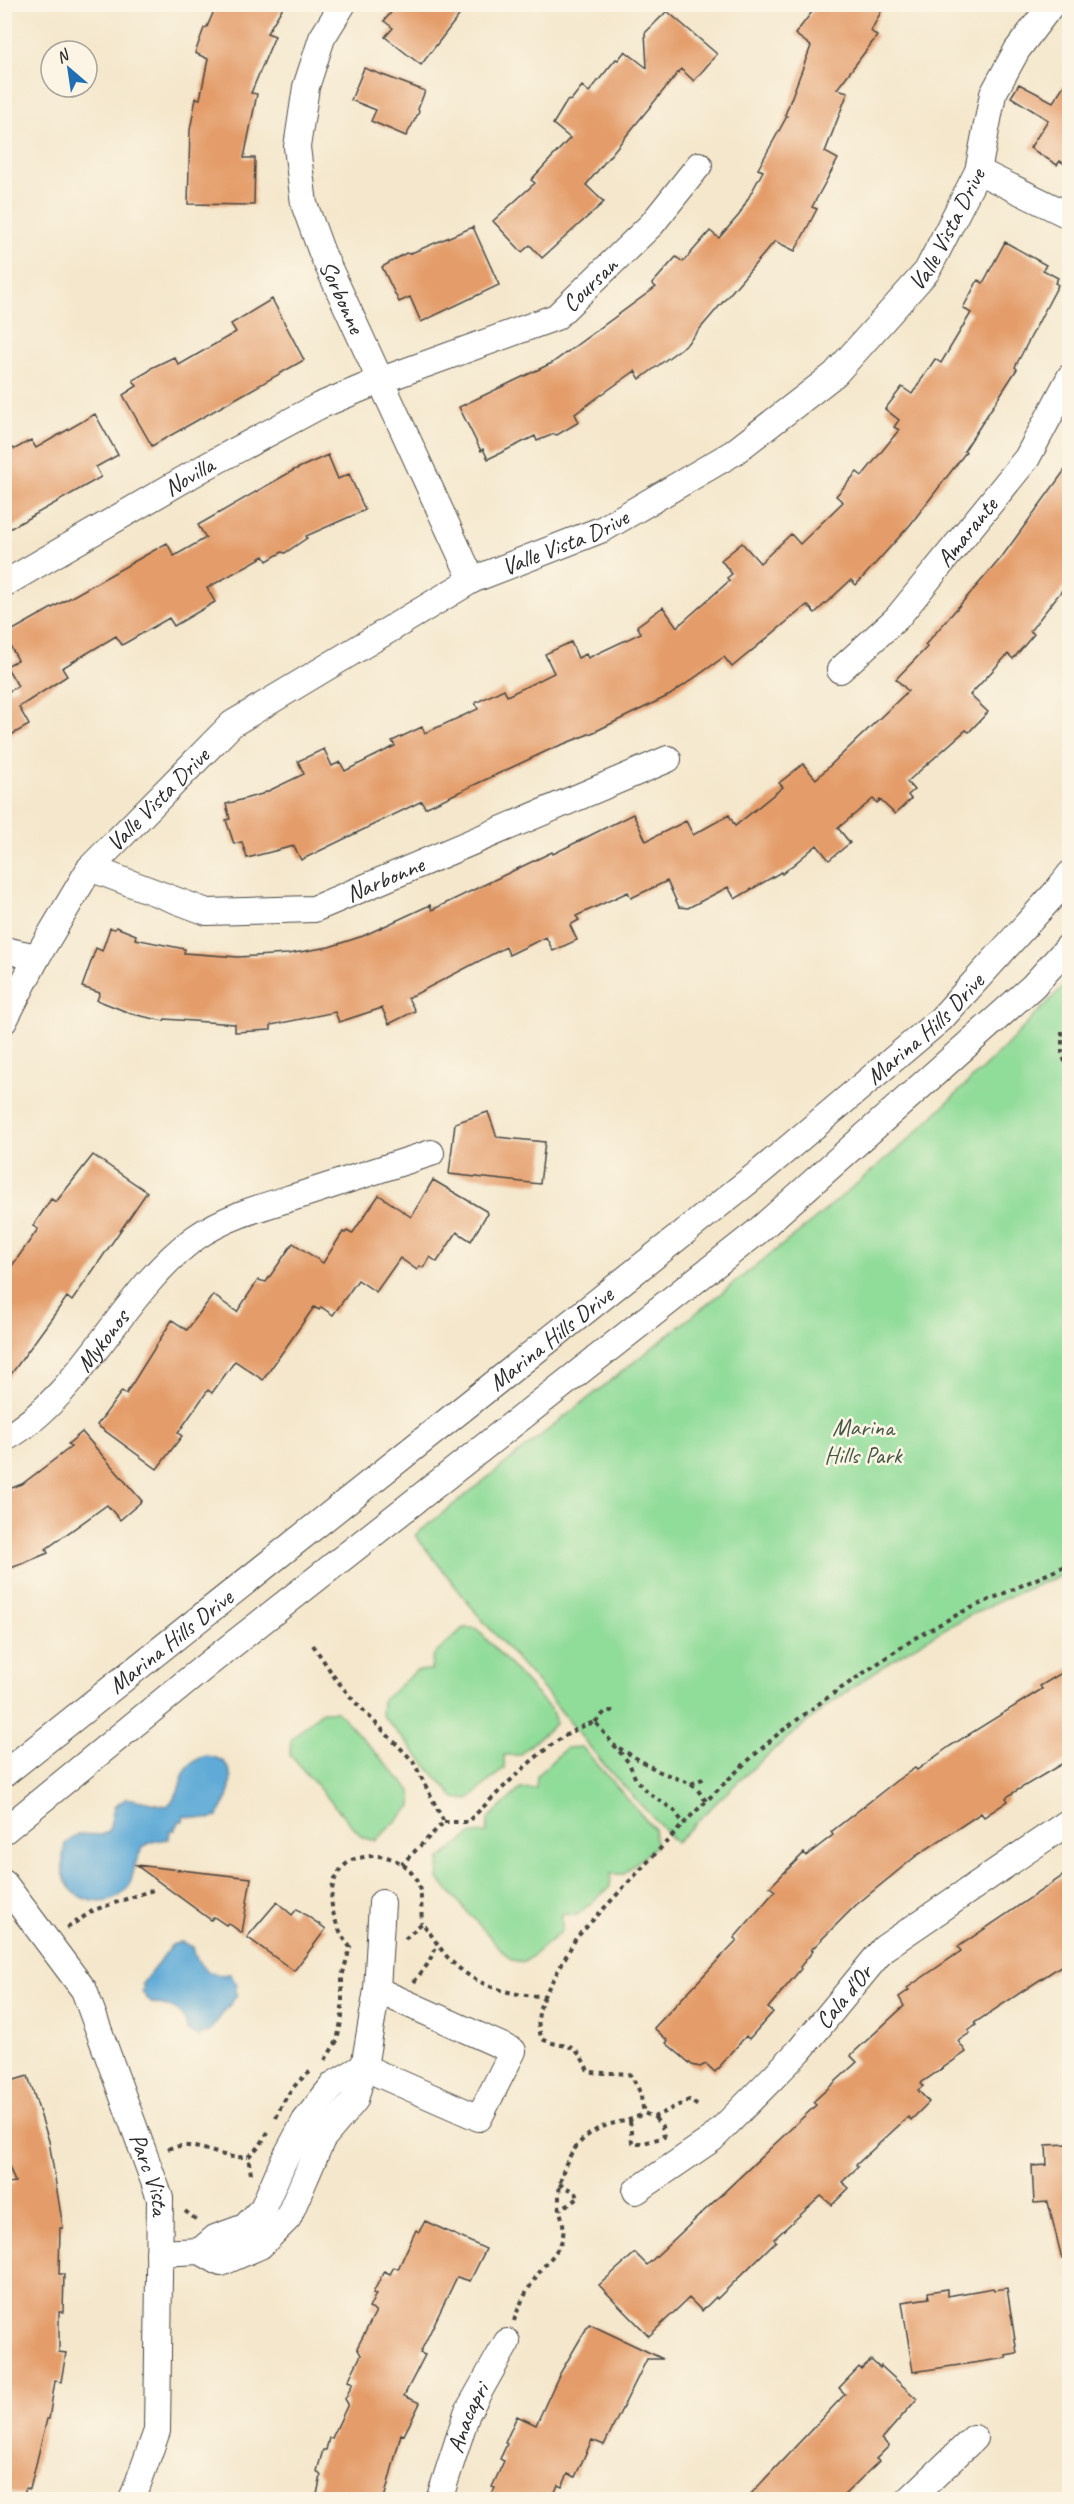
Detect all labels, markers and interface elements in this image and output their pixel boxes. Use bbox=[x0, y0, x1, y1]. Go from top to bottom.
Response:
north arrow bbox=[39, 39, 99, 99]
text: N bbox=[53, 44, 74, 68]
street label: Valle Vista Drive bbox=[902, 161, 993, 297]
street label: Coursan bbox=[555, 250, 625, 318]
street label: Sorbonne bbox=[312, 256, 373, 340]
street label: Novilla bbox=[158, 449, 221, 503]
street label: Amarante bbox=[930, 489, 1005, 573]
street label: Valle Vista Drive bbox=[497, 501, 636, 582]
street label: Valle Vista Drive bbox=[100, 739, 217, 858]
street label: Narbonne bbox=[341, 848, 430, 909]
street label: Marina Hills Drive bbox=[860, 965, 992, 1091]
street label: Marina Hills Drive bbox=[482, 1279, 621, 1397]
street label: Mykonos bbox=[69, 1302, 137, 1378]
park label: Marina Hills Park bbox=[824, 1412, 904, 1470]
street label: Marina Hills Drive bbox=[102, 1581, 241, 1700]
street label: Cala d'Or bbox=[809, 1957, 880, 2035]
street label: Parc Vista bbox=[123, 2129, 175, 2218]
street label: Anacapri bbox=[440, 2374, 498, 2457]

